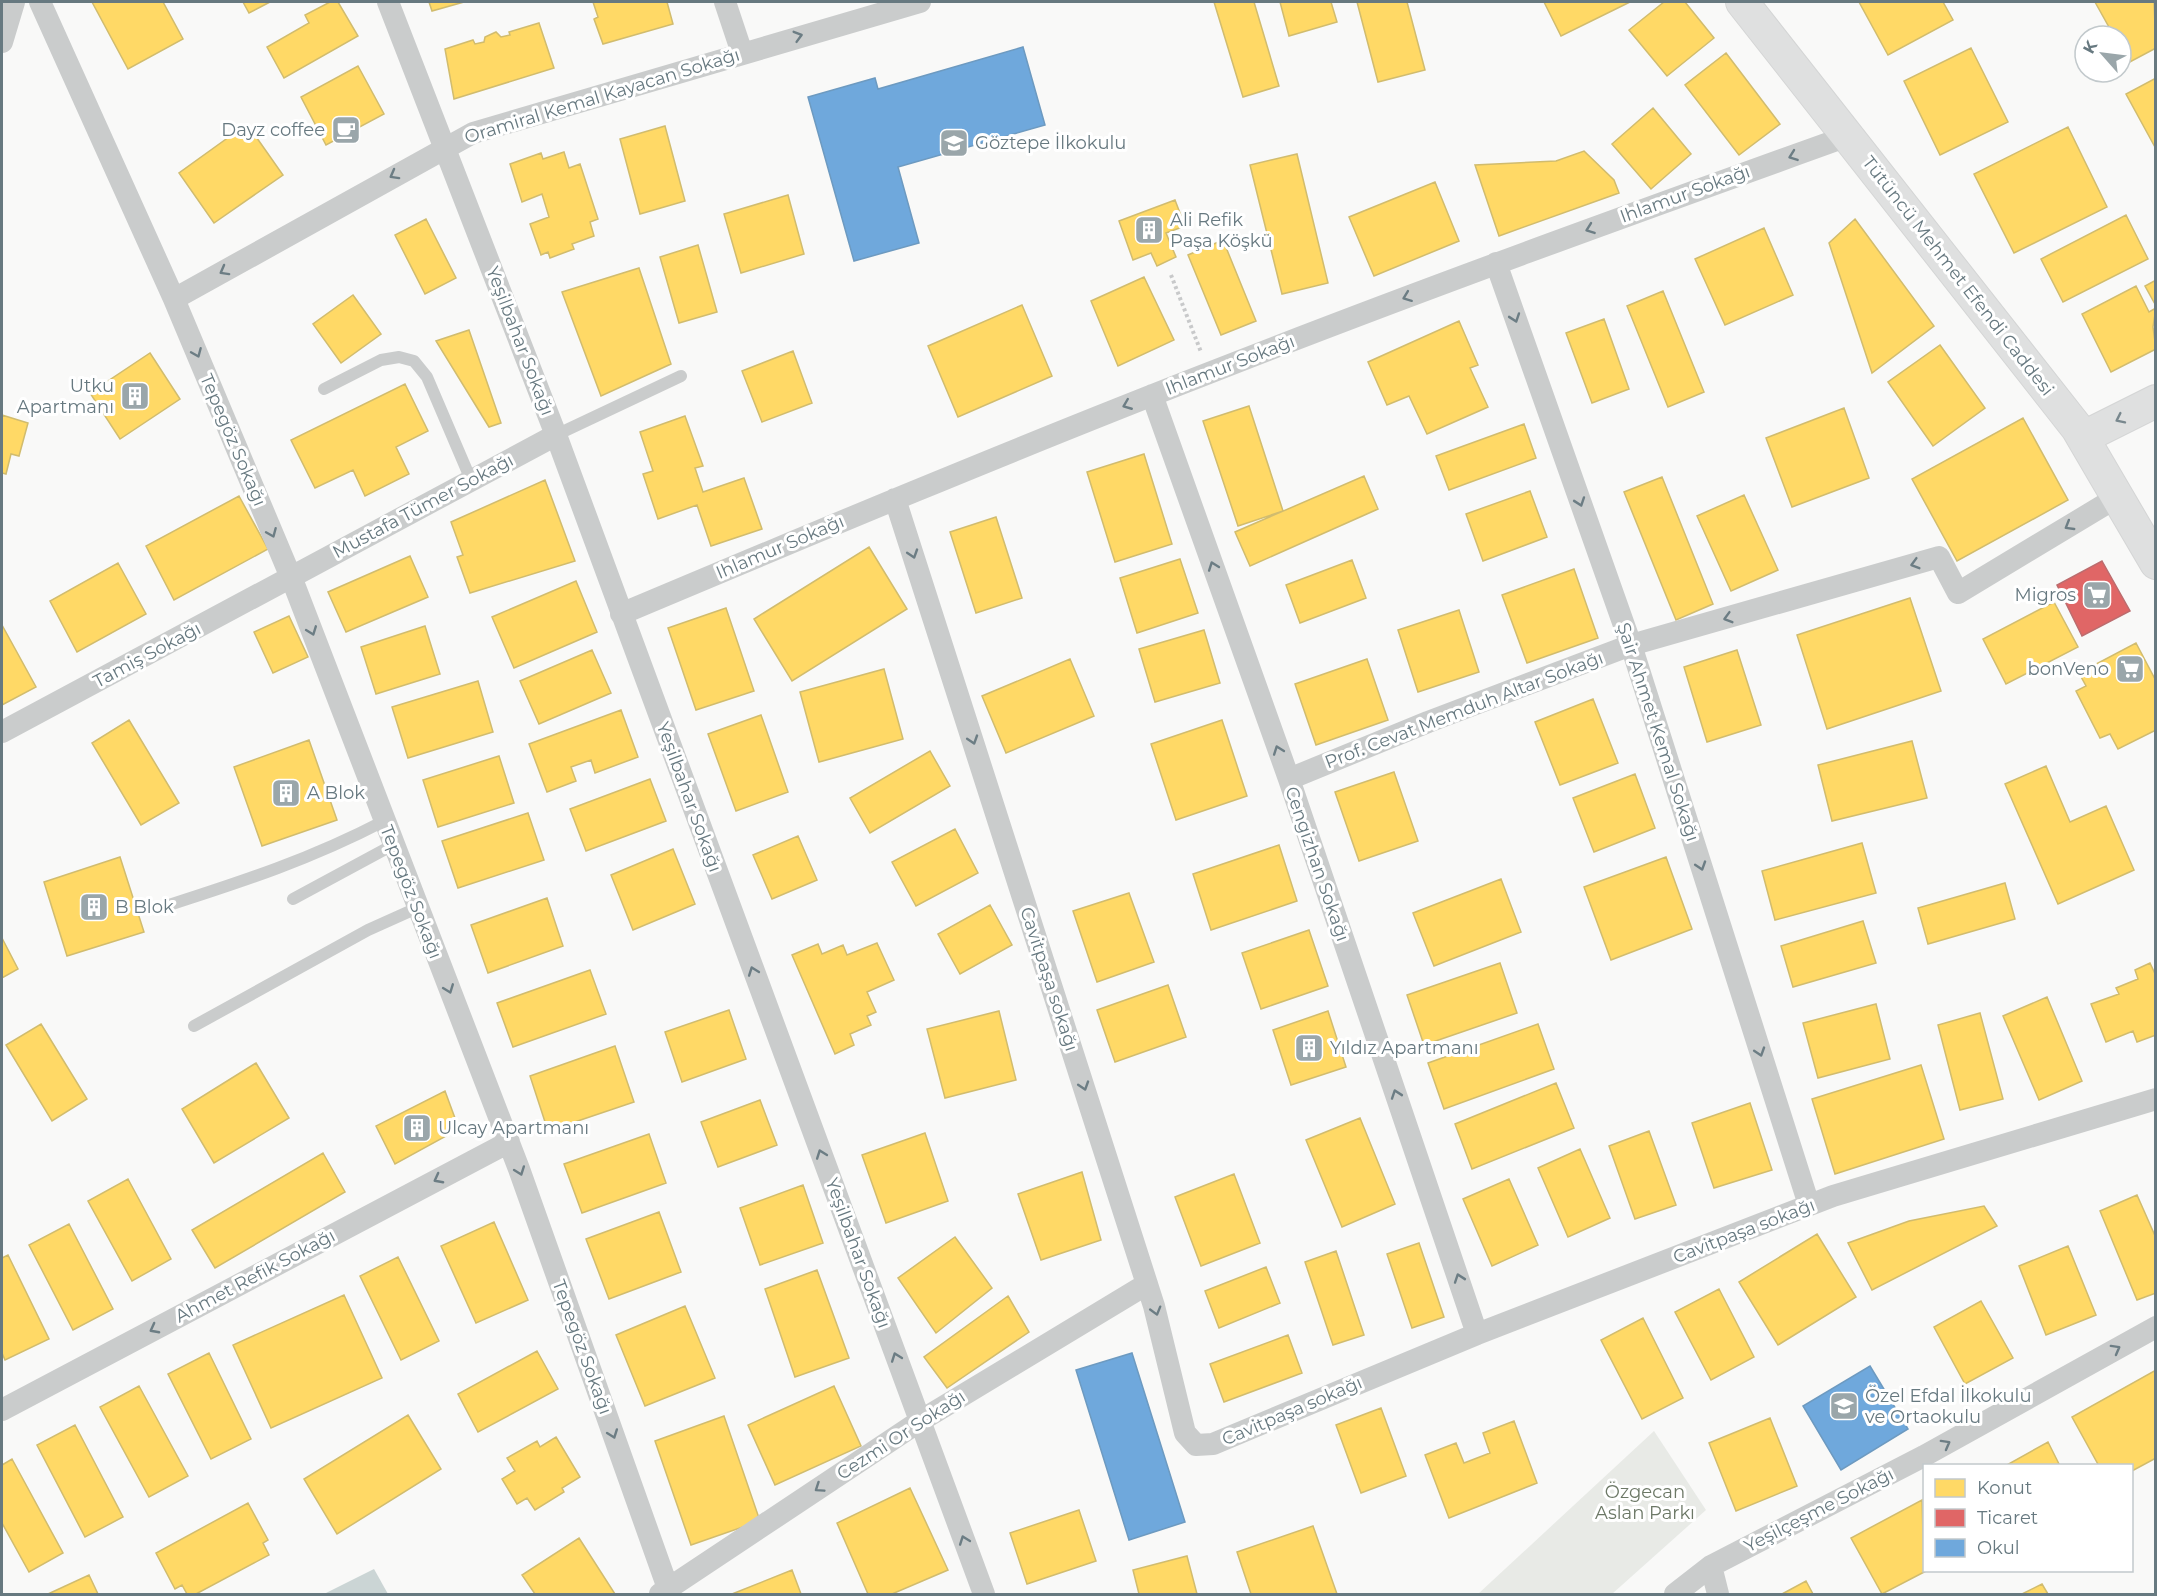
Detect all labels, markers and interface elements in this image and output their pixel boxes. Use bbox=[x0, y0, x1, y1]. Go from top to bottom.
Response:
north arrow bbox=[2073, 24, 2133, 84]
one-way arrow bbox=[793, 31, 803, 44]
text: K bbox=[2079, 36, 2102, 57]
street label: Oramiral Kemal Kayacan Sokağı bbox=[462, 44, 742, 148]
cafe icon: Dayz coffee bbox=[330, 114, 362, 146]
place label: Dayz coffee bbox=[221, 119, 325, 141]
school or university icon: Göztepe İlkokulu bbox=[938, 127, 970, 159]
place label: Göztepe İlkokulu bbox=[975, 132, 1126, 154]
one-way arrow bbox=[1788, 148, 1799, 161]
street label: Tütüncü Mehmet Efendi Caddesi bbox=[1858, 152, 2058, 400]
street label: Ihlamur Sokağı bbox=[1617, 160, 1753, 228]
one-way arrow bbox=[390, 168, 400, 180]
place label: Ali Refik Paşa Köşkü bbox=[1170, 209, 1273, 252]
building icon: Ali Refik Paşa Köşkü bbox=[1133, 214, 1165, 246]
one-way arrow bbox=[1585, 221, 1596, 234]
street label: Yeşilbahar Sokağı bbox=[481, 263, 559, 419]
one-way arrow bbox=[220, 264, 230, 275]
one-way arrow bbox=[1402, 290, 1413, 302]
one-way arrow bbox=[1508, 312, 1521, 323]
street label: Ihlamur Sokağı bbox=[1162, 330, 1298, 400]
one-way arrow bbox=[190, 347, 202, 358]
street label: Tepegöz Sokağı bbox=[195, 371, 271, 509]
place label: Utku Apartmanı bbox=[17, 375, 114, 418]
building icon: Utku Apartmanı bbox=[119, 380, 151, 412]
one-way arrow bbox=[1122, 398, 1133, 410]
one-way arrow bbox=[2115, 411, 2126, 423]
street label: Mustafa Tümer Sokağı bbox=[329, 449, 517, 563]
one-way arrow bbox=[1573, 496, 1586, 507]
street label: Ihlamur Sokağı bbox=[713, 510, 847, 584]
one-way arrow bbox=[2065, 519, 2075, 531]
one-way arrow bbox=[265, 527, 277, 538]
one-way arrow bbox=[906, 548, 918, 559]
one-way arrow bbox=[1910, 557, 1921, 569]
one-way arrow bbox=[1207, 561, 1220, 572]
supermarket icon: Migros bbox=[2081, 579, 2113, 611]
place label: Migros bbox=[2015, 584, 2076, 606]
one-way arrow bbox=[1723, 610, 1733, 623]
street label: Tamiş Sokağı bbox=[89, 617, 205, 693]
street label: Şair Ahmet Kemal Sokağı bbox=[1612, 620, 1704, 844]
one-way arrow bbox=[304, 625, 317, 636]
street label: Prof. Cevat Memduh Altar Sokağı bbox=[1322, 647, 1606, 773]
supermarket icon: bonVeno bbox=[2114, 653, 2146, 685]
place label: bonVeno bbox=[2027, 658, 2109, 680]
street label: Yeşilbahar Sokağı bbox=[652, 719, 726, 875]
one-way arrow bbox=[965, 734, 978, 745]
one-way arrow bbox=[1273, 745, 1286, 756]
building icon: A Blok bbox=[270, 777, 302, 809]
place label: A Blok bbox=[307, 782, 365, 804]
street label: Cengizhan Sokağı bbox=[1280, 784, 1354, 944]
street label: Tepegöz Sokağı bbox=[375, 822, 447, 962]
one-way arrow bbox=[1694, 860, 1706, 871]
building icon: B Blok bbox=[78, 891, 110, 923]
place label: B Blok bbox=[115, 896, 174, 918]
street label: Cavitpaşa sokağı bbox=[1015, 904, 1083, 1054]
one-way arrow bbox=[748, 966, 761, 977]
one-way arrow bbox=[442, 983, 454, 994]
building icon: Yıldız Apartmanı bbox=[1293, 1032, 1325, 1064]
place label: Yıldız Apartmanı bbox=[1330, 1037, 1479, 1059]
one-way arrow bbox=[1753, 1046, 1765, 1057]
one-way arrow bbox=[1076, 1080, 1089, 1091]
one-way arrow bbox=[1390, 1089, 1403, 1099]
building icon: Ulcay Apartmanı bbox=[401, 1112, 433, 1144]
place label: Ulcay Apartmanı bbox=[438, 1117, 589, 1139]
one-way arrow bbox=[816, 1149, 828, 1160]
one-way arrow bbox=[512, 1165, 525, 1176]
one-way arrow bbox=[434, 1172, 445, 1183]
street label: Yeşilbahar Sokağı bbox=[821, 1175, 895, 1331]
street label: Cavitpaşa sokağı bbox=[1670, 1194, 1818, 1268]
street label: Ahmet Refik Sokağı bbox=[171, 1224, 339, 1328]
one-way arrow bbox=[1453, 1273, 1466, 1284]
street label: Tepegöz Sokağı bbox=[547, 1277, 617, 1417]
one-way arrow bbox=[1149, 1305, 1161, 1316]
one-way arrow bbox=[150, 1322, 161, 1333]
one-way arrow bbox=[2110, 1345, 2120, 1356]
one-way arrow bbox=[891, 1352, 903, 1363]
street label: Cavitpaşa sokağı bbox=[1219, 1372, 1365, 1450]
street label: Cezmi Or Sokağı bbox=[833, 1385, 969, 1485]
place label: Özel Efdal İlkokulu ve Ortaokulu bbox=[1865, 1385, 2032, 1428]
school or university icon: Özel Efdal İlkokulu ve Ortaokulu bbox=[1828, 1390, 1860, 1422]
one-way arrow bbox=[606, 1428, 619, 1439]
one-way arrow bbox=[1939, 1440, 1950, 1451]
street label: Yeşilçeşme Sokağı bbox=[1741, 1463, 1897, 1557]
legend bbox=[1923, 1464, 2133, 1572]
text: Konut bbox=[1977, 1477, 2032, 1499]
one-way arrow bbox=[815, 1481, 826, 1492]
park label: Özgecan Aslan Parkı bbox=[1595, 1481, 1695, 1524]
text: Ticaret bbox=[1977, 1507, 2038, 1529]
one-way arrow bbox=[958, 1535, 971, 1545]
text: Okul bbox=[1977, 1537, 2020, 1559]

